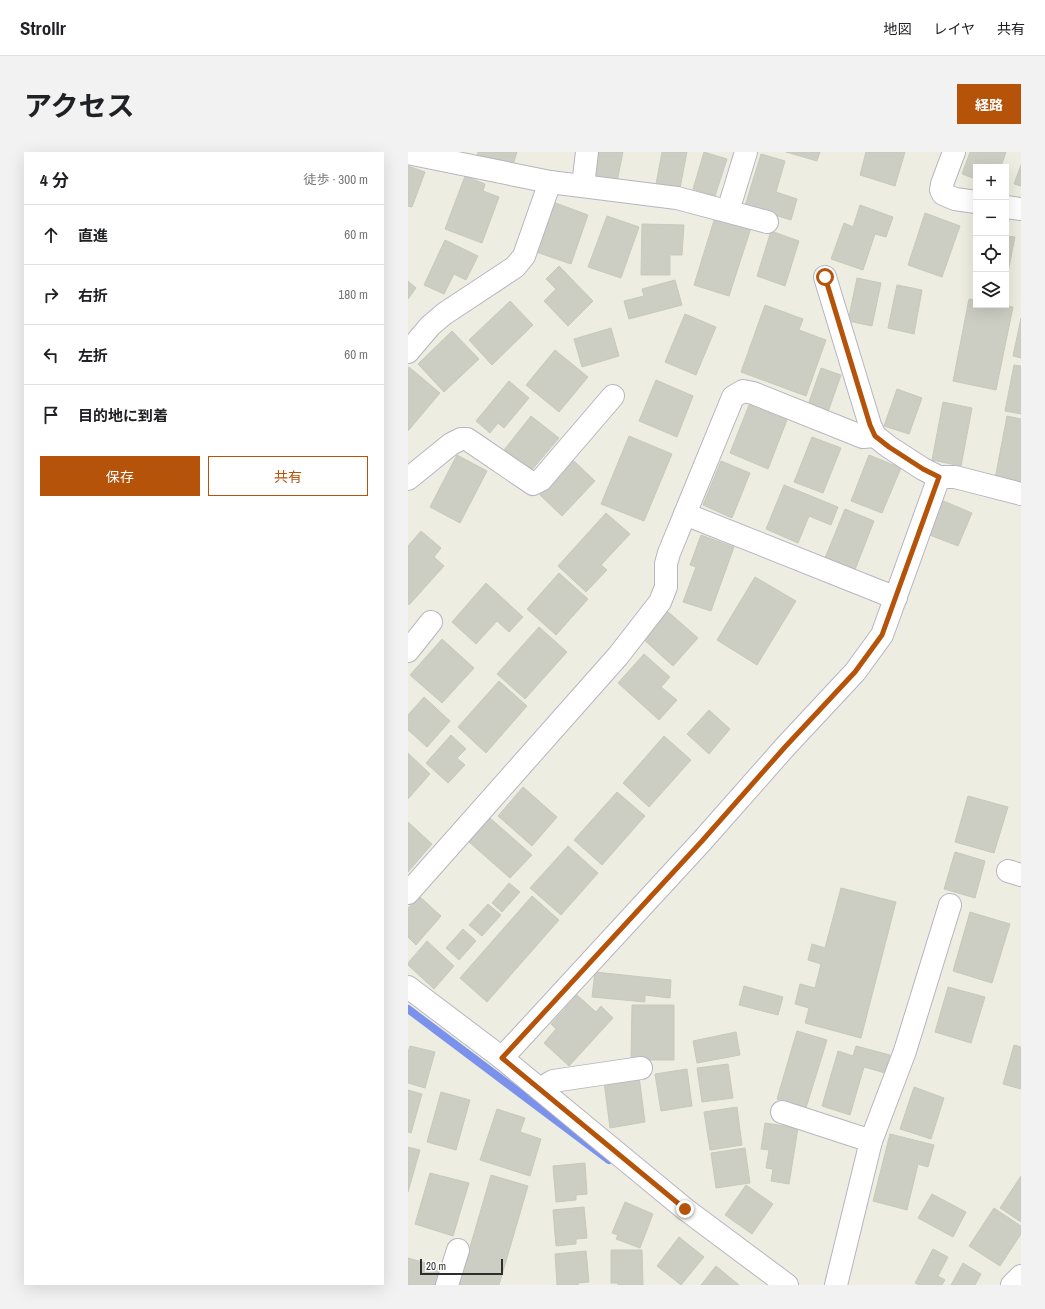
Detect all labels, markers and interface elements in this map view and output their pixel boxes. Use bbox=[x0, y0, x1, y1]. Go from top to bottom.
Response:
text: Strollr bbox=[20, 15, 66, 41]
text: 地図 bbox=[883, 20, 911, 38]
text: レイヤ bbox=[933, 20, 975, 38]
text: 共有 bbox=[997, 20, 1025, 38]
button: 経路 bbox=[957, 84, 1021, 124]
text: アクセス bbox=[24, 87, 135, 125]
map controls bbox=[973, 164, 1009, 308]
button: + bbox=[973, 164, 1009, 200]
text: 4 分 bbox=[40, 168, 69, 191]
text: 徒歩 · 300 m bbox=[303, 171, 368, 188]
button: − bbox=[973, 200, 1009, 236]
icon: ahead bbox=[40, 224, 62, 246]
text: 直進 bbox=[78, 225, 108, 246]
text: 60 m bbox=[344, 226, 368, 243]
button: locate bbox=[973, 236, 1009, 272]
route start bbox=[816, 268, 834, 286]
button: layers bbox=[973, 272, 1009, 308]
icon: right bbox=[40, 284, 62, 306]
text: 右折 bbox=[78, 285, 108, 306]
text: 180 m bbox=[338, 286, 368, 303]
icon: left bbox=[40, 344, 62, 366]
text: 左折 bbox=[78, 345, 108, 366]
text: 60 m bbox=[344, 346, 368, 363]
icon: arrive bbox=[40, 404, 62, 426]
text: 目的地に到着 bbox=[78, 405, 168, 426]
button: 保存 bbox=[40, 456, 200, 496]
button: 共有 bbox=[208, 456, 368, 496]
route end bbox=[676, 1200, 694, 1218]
scale bar bbox=[420, 1257, 503, 1276]
text: 20 m bbox=[426, 1259, 446, 1273]

